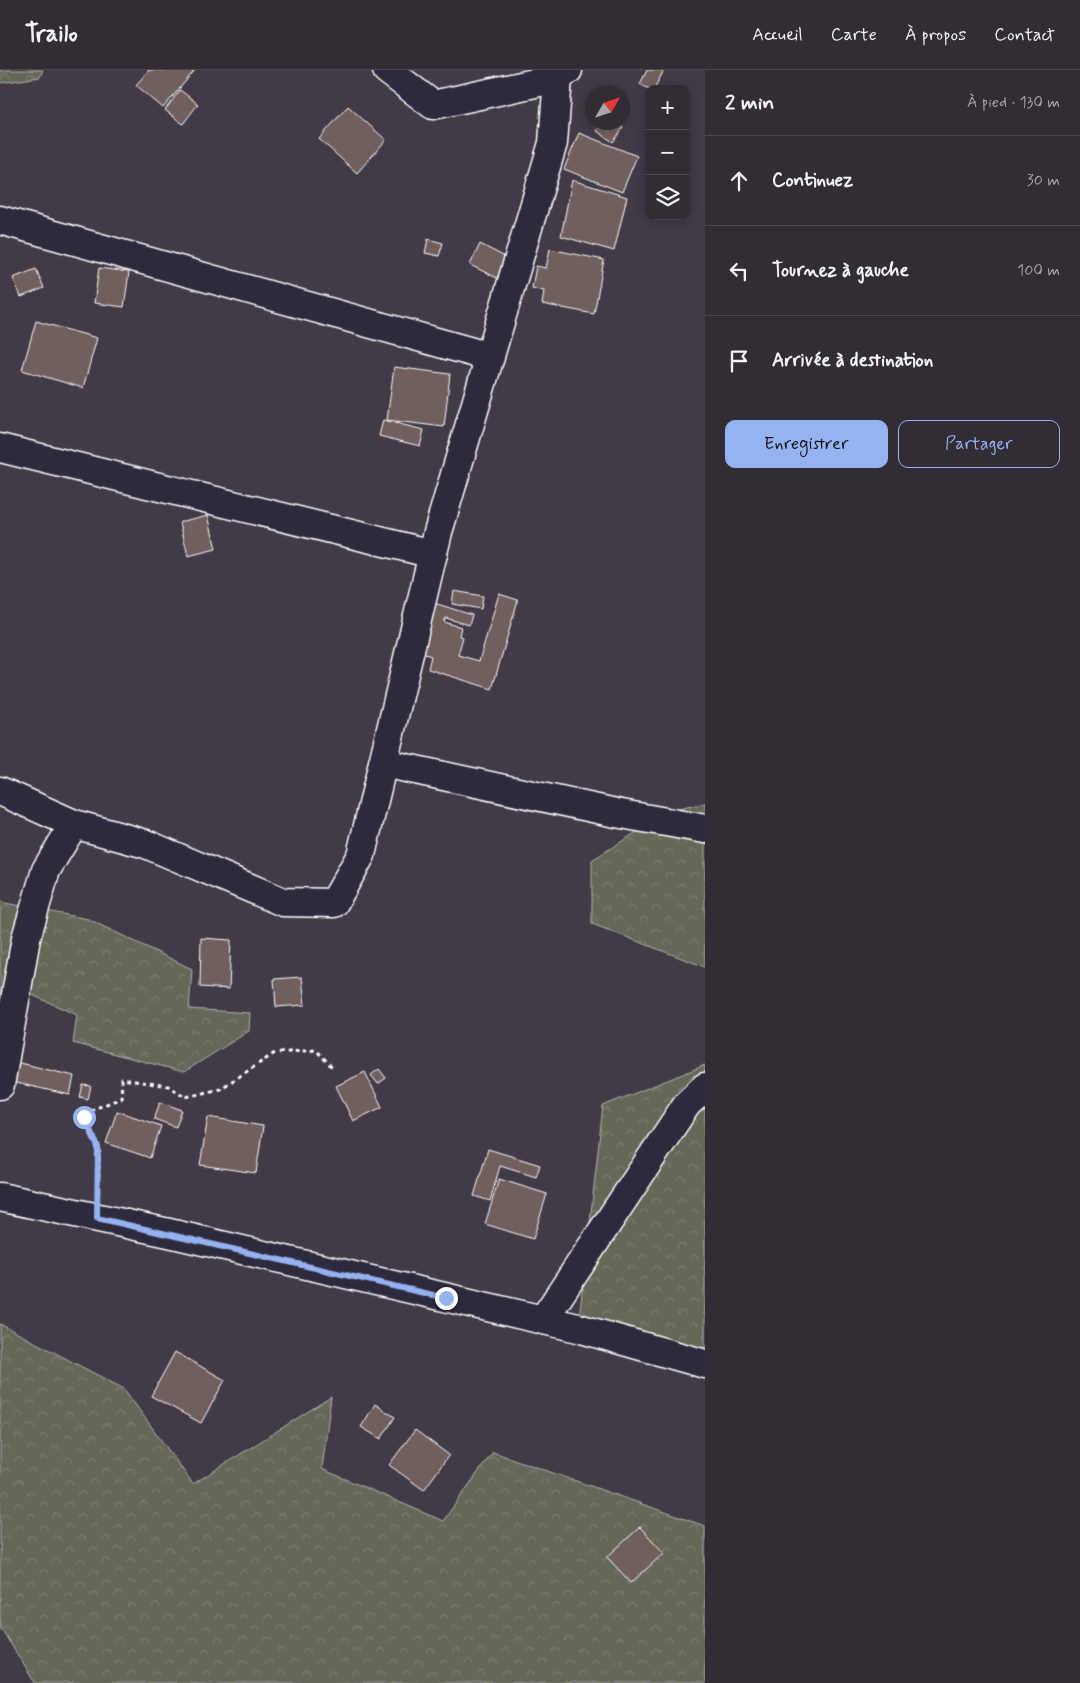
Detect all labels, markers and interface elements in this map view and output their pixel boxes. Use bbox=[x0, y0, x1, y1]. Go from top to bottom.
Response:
text: Trailo bbox=[25, 19, 78, 50]
text: Accueil bbox=[752, 23, 803, 47]
text: Carte bbox=[831, 23, 877, 47]
text: À propos bbox=[905, 23, 966, 47]
text: Contact bbox=[994, 23, 1055, 47]
north arrow bbox=[585, 85, 630, 130]
map controls bbox=[645, 85, 690, 220]
button: + bbox=[645, 85, 690, 130]
text: 2 min bbox=[725, 89, 774, 117]
text: À pied · 130 m bbox=[967, 92, 1060, 113]
button: − bbox=[645, 130, 690, 175]
icon: ahead bbox=[725, 167, 753, 195]
text: Continuez bbox=[772, 168, 853, 193]
text: 30 m bbox=[1027, 170, 1060, 191]
button: layers bbox=[645, 175, 690, 220]
icon: left bbox=[725, 257, 753, 285]
text: Tournez à gauche bbox=[772, 258, 909, 283]
text: 100 m bbox=[1017, 260, 1060, 281]
icon: arrive bbox=[725, 347, 753, 375]
text: Arrivée à destination bbox=[772, 348, 933, 373]
button: Enregistrer bbox=[725, 420, 888, 468]
button: Partager bbox=[898, 420, 1060, 468]
route start bbox=[73, 1106, 96, 1129]
route end bbox=[435, 1287, 458, 1310]

